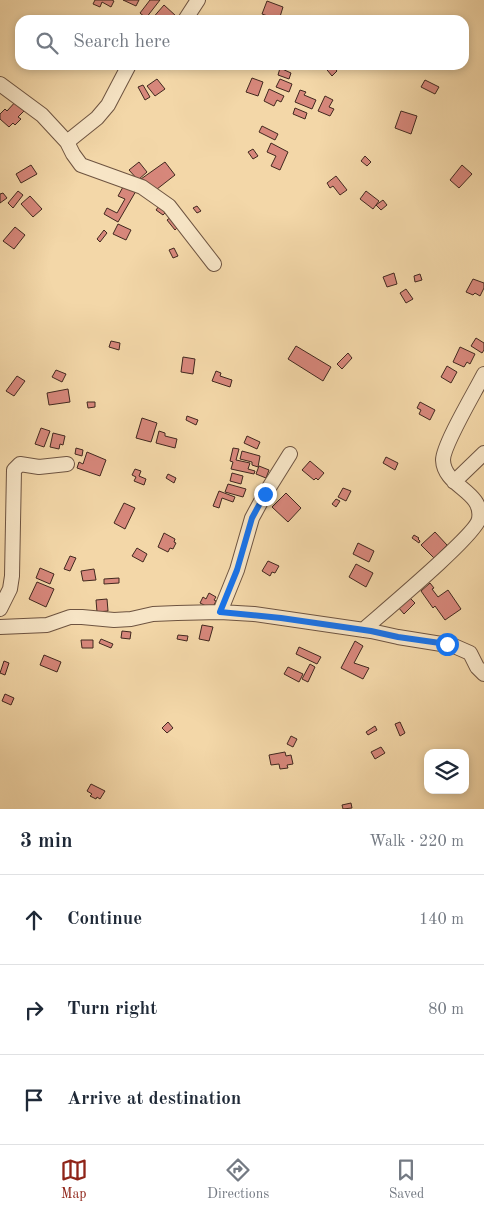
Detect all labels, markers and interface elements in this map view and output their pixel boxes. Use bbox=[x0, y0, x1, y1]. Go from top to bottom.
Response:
search box bbox=[15, 15, 469, 70]
icon: search bbox=[33, 29, 61, 57]
text: Search here bbox=[73, 33, 170, 52]
route end bbox=[254, 483, 277, 506]
route start bbox=[436, 633, 459, 656]
map controls bbox=[424, 749, 469, 794]
button: layers bbox=[424, 749, 469, 794]
text: 3 min bbox=[20, 831, 73, 852]
text: Walk · 220 m bbox=[369, 834, 464, 850]
icon: ahead bbox=[20, 906, 48, 934]
text: Continue bbox=[67, 910, 142, 929]
text: 140 m bbox=[419, 912, 464, 928]
icon: right bbox=[20, 996, 48, 1024]
text: Turn right bbox=[67, 1000, 157, 1019]
text: 80 m bbox=[428, 1002, 464, 1018]
icon: arrive bbox=[20, 1086, 48, 1114]
text: Arrive at destination bbox=[67, 1090, 241, 1109]
tab: Map bbox=[60, 1156, 88, 1203]
tab: Directions bbox=[207, 1156, 269, 1203]
tab: Saved bbox=[389, 1156, 424, 1203]

